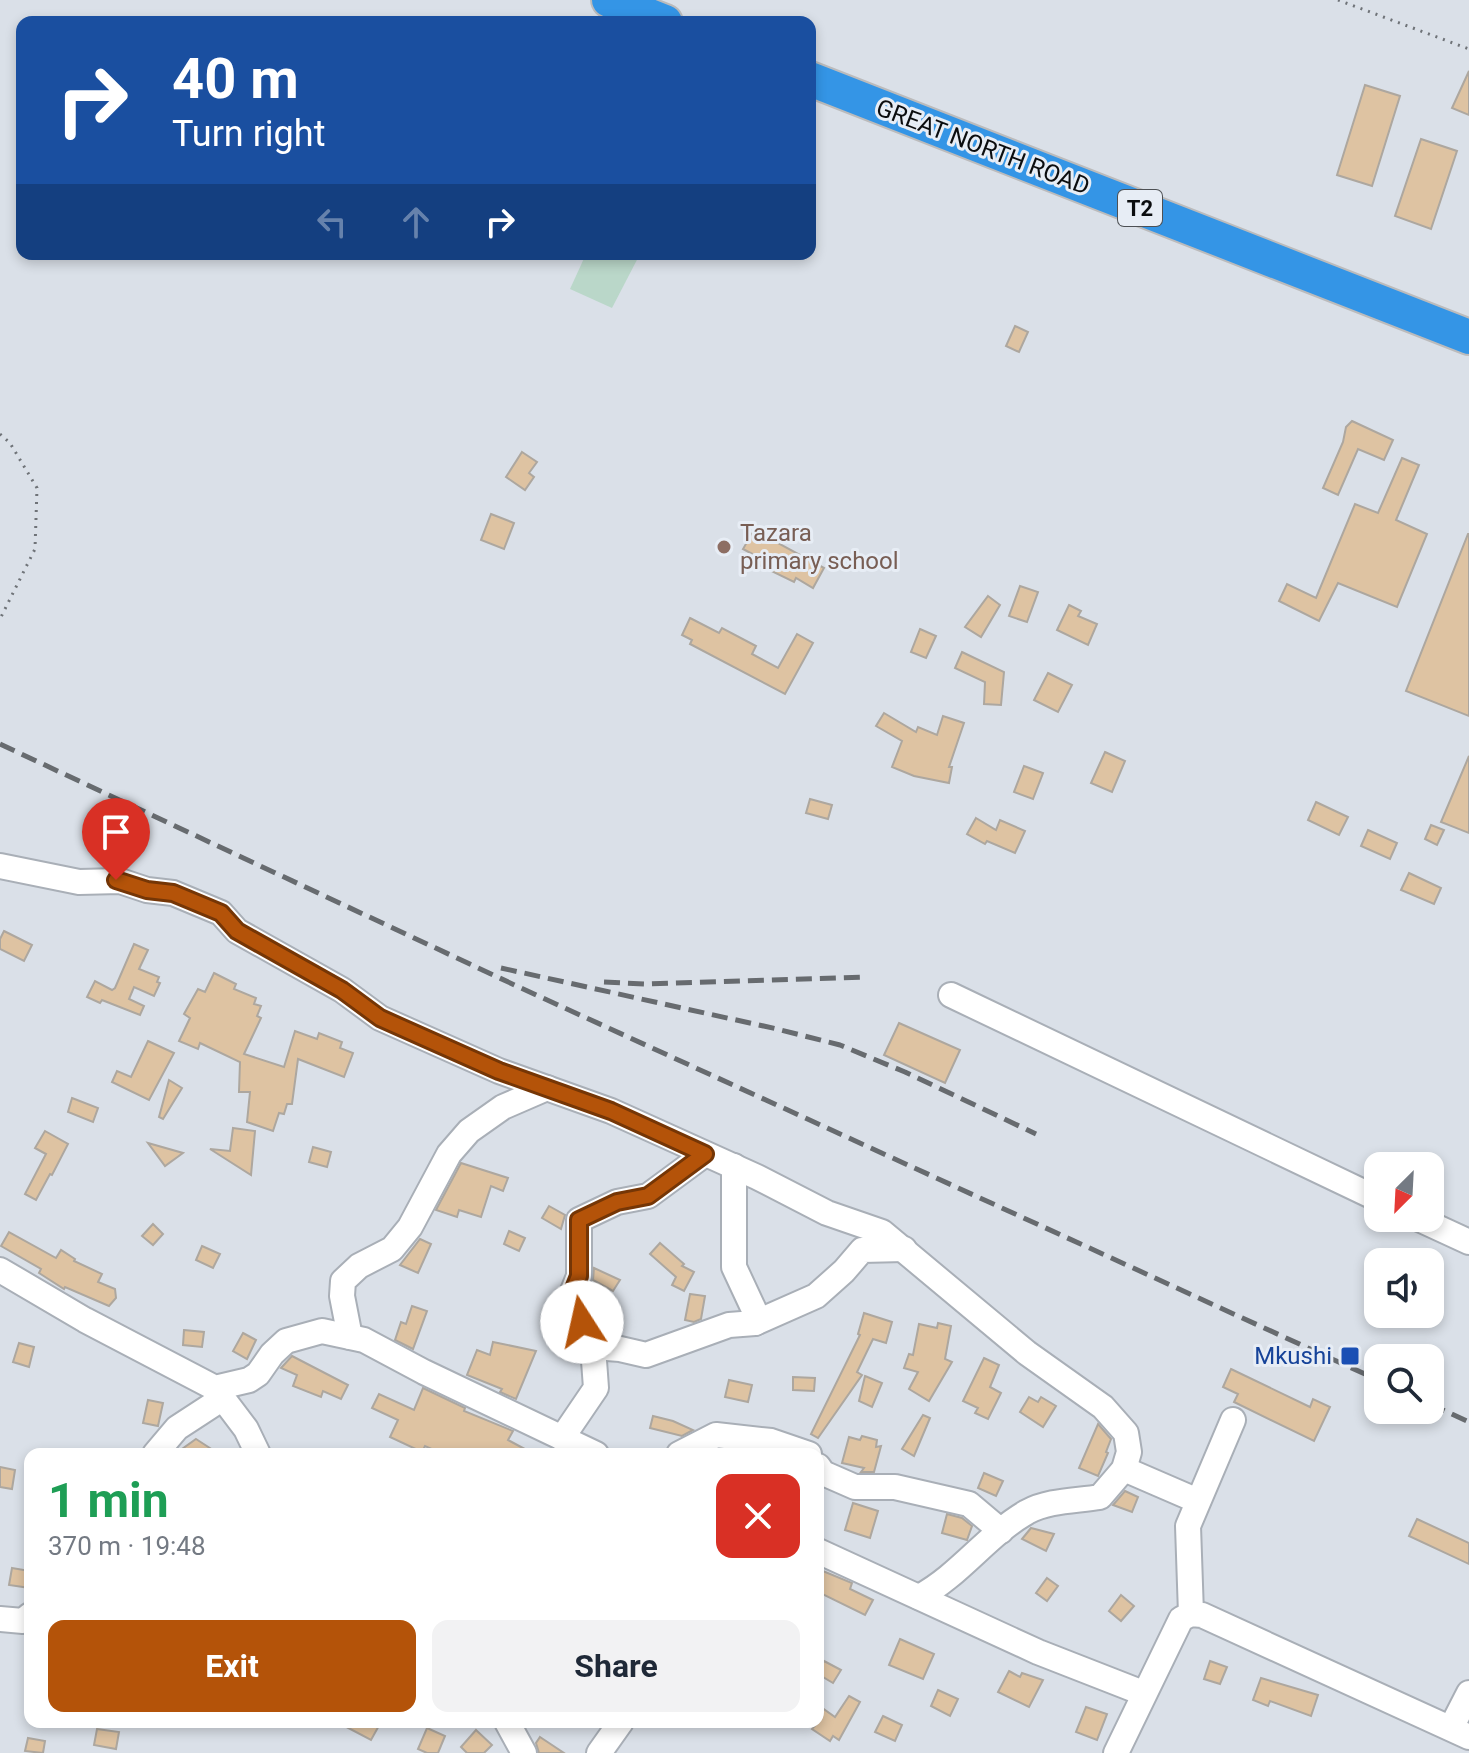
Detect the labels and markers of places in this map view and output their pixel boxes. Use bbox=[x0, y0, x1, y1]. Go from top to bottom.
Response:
place label: Tazara primary school bbox=[740, 519, 899, 575]
marker: Tazara primary school bbox=[715, 538, 733, 556]
pin bbox=[82, 798, 150, 880]
place label: Mkushi bbox=[1254, 1342, 1332, 1370]
marker: Mkushi bbox=[1339, 1345, 1361, 1367]

